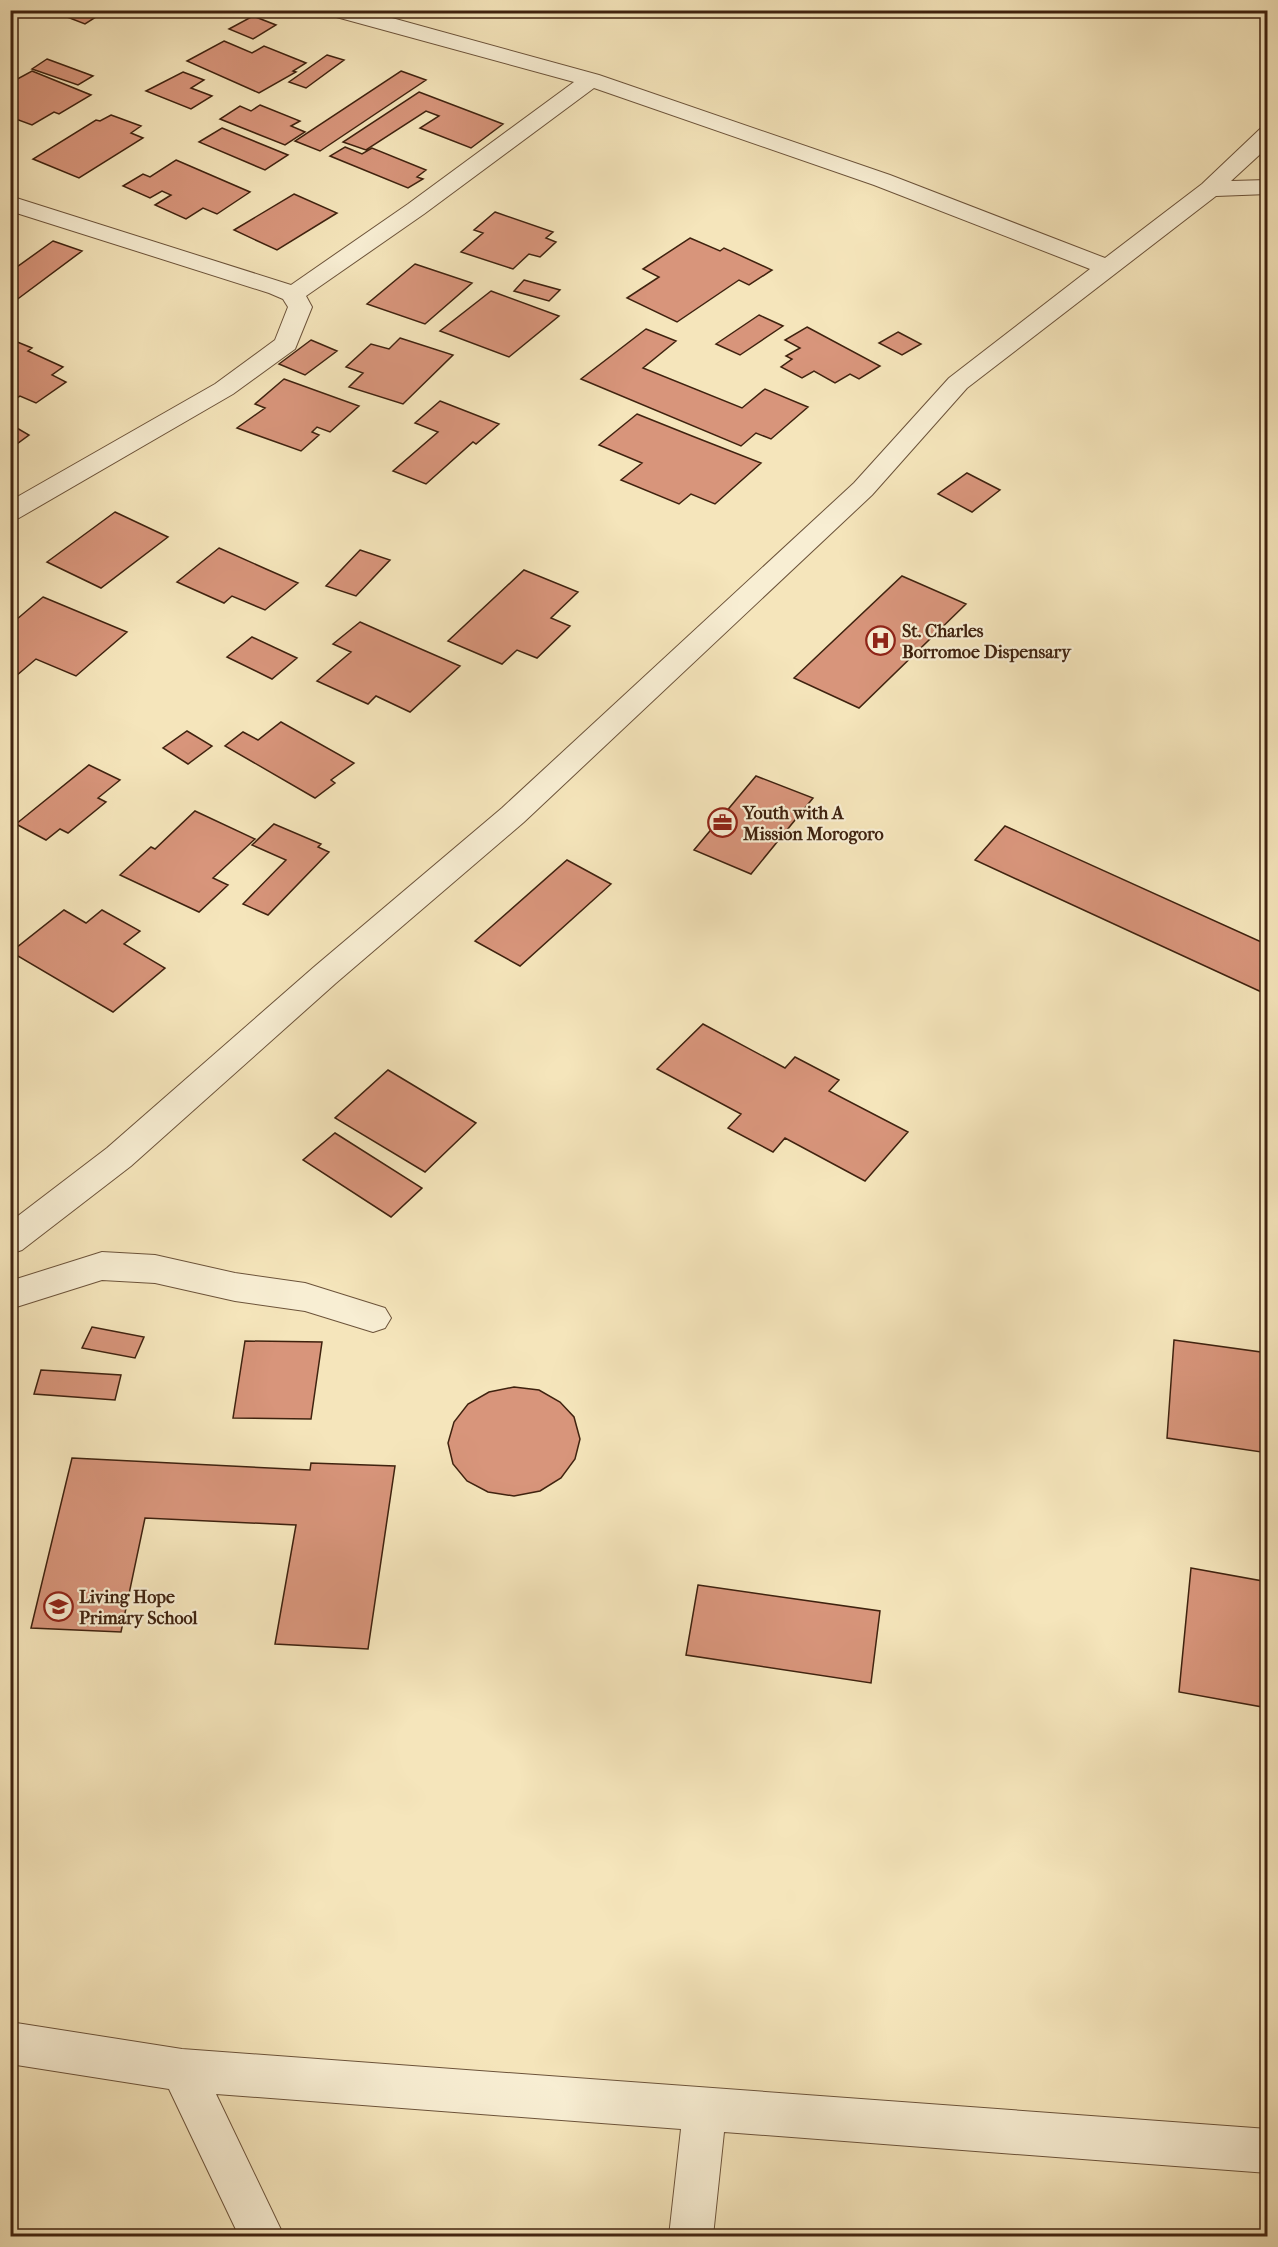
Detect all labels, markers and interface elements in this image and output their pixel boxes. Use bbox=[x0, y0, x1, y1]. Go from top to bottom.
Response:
place label: St. Charles Borromoe Dispensary bbox=[902, 621, 1072, 663]
hospital icon: St. Charles Borromoe Dispensary bbox=[865, 625, 897, 657]
place label: Youth with A Mission Morogoro bbox=[742, 803, 884, 845]
office icon: Youth with A Mission Morogoro bbox=[706, 807, 738, 839]
place label: Living Hope Primary School bbox=[79, 1587, 199, 1629]
school or university icon: Living Hope Primary School bbox=[42, 1591, 74, 1623]

